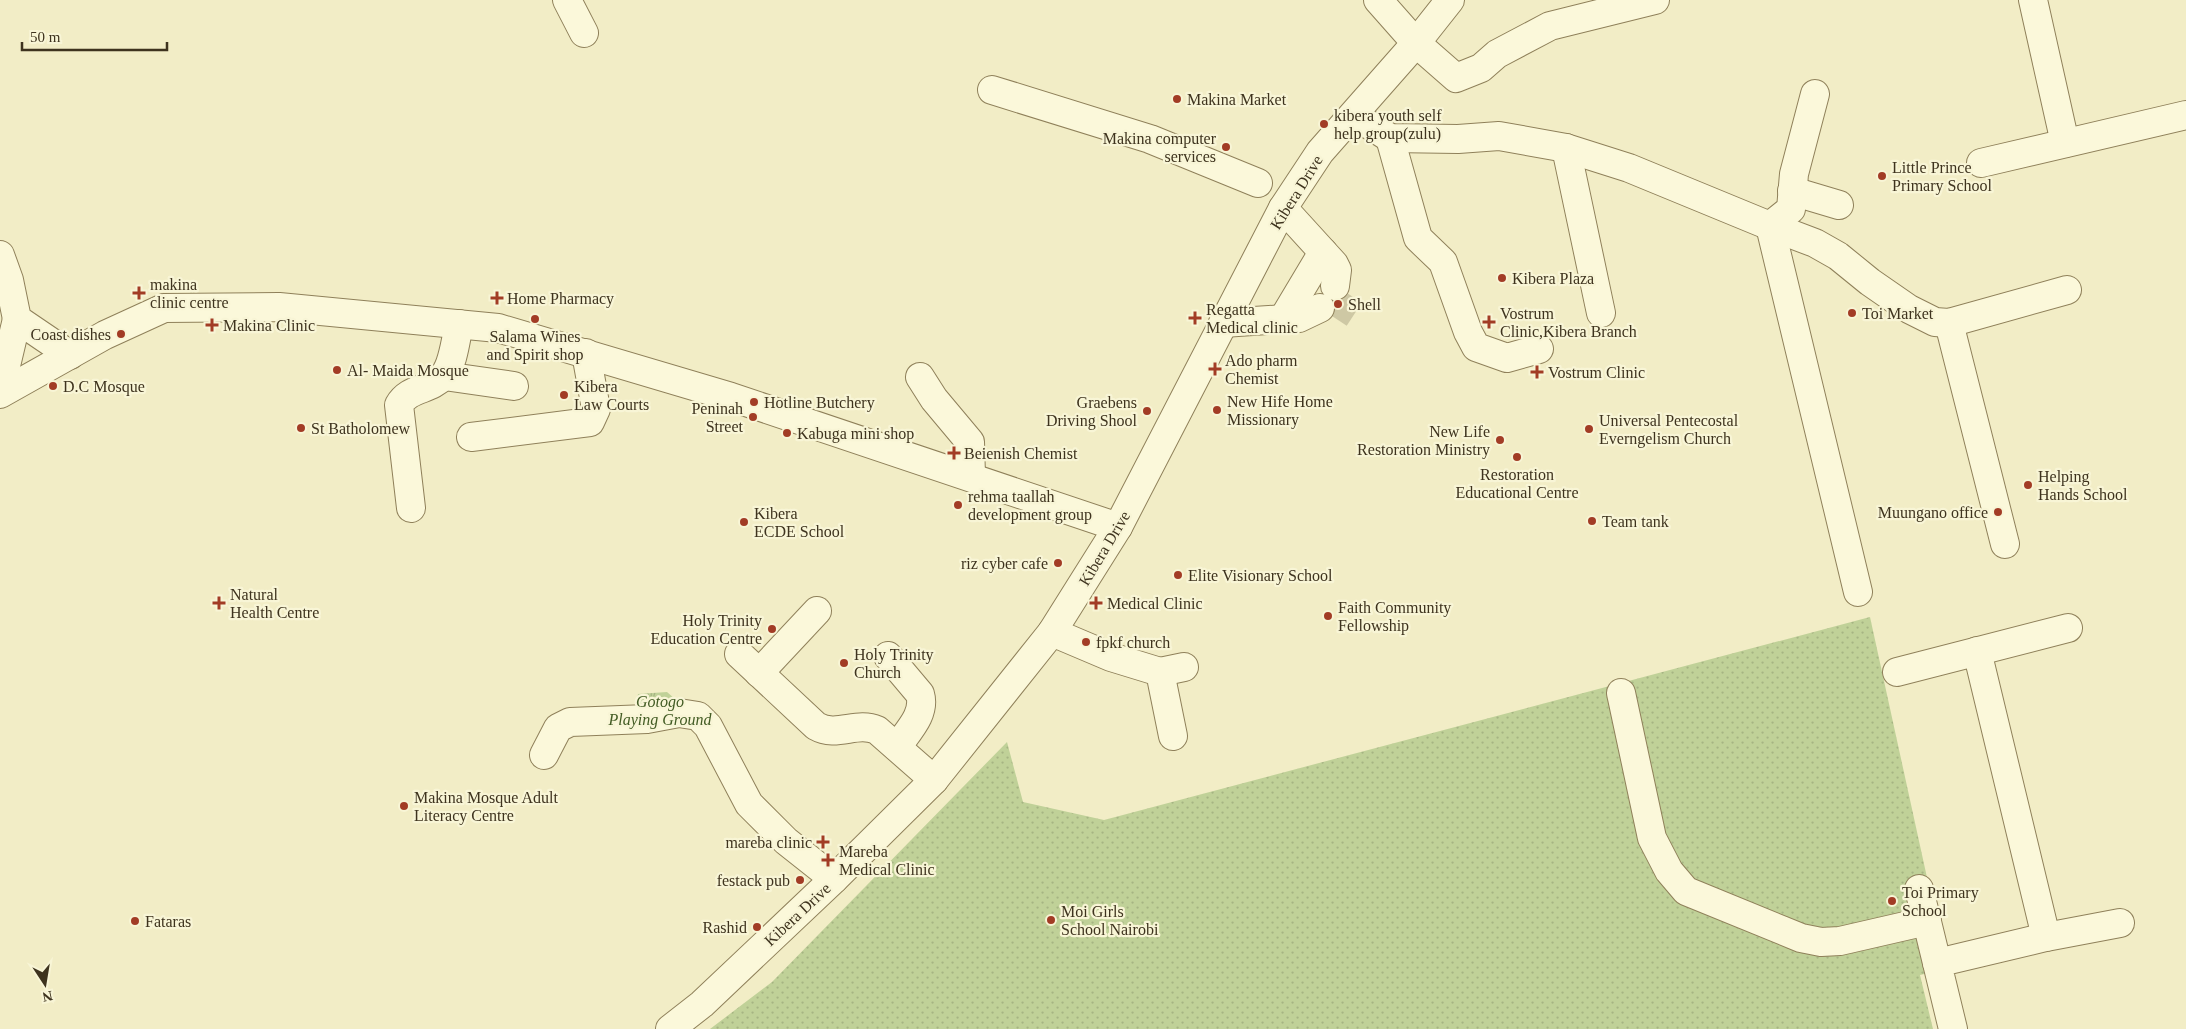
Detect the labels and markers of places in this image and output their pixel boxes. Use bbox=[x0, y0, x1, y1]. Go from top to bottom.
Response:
place label: Makina Market bbox=[1187, 91, 1287, 108]
marker: Makina Market bbox=[1171, 93, 1183, 105]
place label: kibera youth self help group(zulu) bbox=[1334, 107, 1442, 143]
marker: kibera youth self help group(zulu) bbox=[1318, 118, 1330, 130]
place label: Makina computer services bbox=[1103, 130, 1217, 165]
marker: Makina computer services bbox=[1220, 141, 1232, 153]
place label: Little Prince Primary School bbox=[1892, 159, 1993, 195]
marker: Little Prince Primary School bbox=[1876, 170, 1888, 182]
place label: Kibera Plaza bbox=[1512, 270, 1594, 287]
marker: Kibera Plaza bbox=[1496, 272, 1508, 284]
place label: makina clinic centre bbox=[150, 276, 229, 311]
marker: makina clinic centre bbox=[132, 286, 146, 300]
place label: Home Pharmacy bbox=[507, 290, 614, 308]
marker: Home Pharmacy bbox=[491, 292, 503, 304]
place label: Shell bbox=[1348, 296, 1381, 313]
marker: Shell bbox=[1332, 298, 1344, 310]
place label: Regatta Medical clinic bbox=[1206, 301, 1298, 336]
place label: Vostrum Clinic,Kibera Branch bbox=[1500, 305, 1637, 340]
place label: Toi Market bbox=[1862, 305, 1934, 322]
marker: Toi Market bbox=[1846, 307, 1858, 319]
marker: Regatta Medical clinic bbox=[1188, 311, 1202, 325]
marker: Salama Wines and Spirit shop bbox=[529, 313, 541, 325]
marker: Vostrum Clinic,Kibera Branch bbox=[1482, 315, 1496, 329]
place label: Makina Clinic bbox=[223, 317, 315, 334]
marker: Makina Clinic bbox=[205, 318, 219, 332]
place label: Coast dishes bbox=[31, 326, 111, 343]
marker: Coast dishes bbox=[115, 328, 127, 340]
place label: Salama Wines and Spirit shop bbox=[487, 328, 583, 364]
place label: Ado pharm Chemist bbox=[1225, 352, 1298, 387]
place label: Al- Maida Mosque bbox=[347, 362, 469, 380]
marker: Ado pharm Chemist bbox=[1209, 363, 1221, 375]
marker: Al- Maida Mosque bbox=[331, 364, 343, 376]
place label: Vostrum Clinic bbox=[1548, 364, 1645, 381]
marker: Vostrum Clinic bbox=[1530, 365, 1544, 379]
place label: D.C Mosque bbox=[63, 378, 145, 396]
place label: Kibera Law Courts bbox=[574, 378, 649, 413]
marker: D.C Mosque bbox=[47, 380, 59, 392]
marker: Kibera Law Courts bbox=[558, 389, 570, 401]
place label: New Hife Home Missionary bbox=[1227, 393, 1333, 429]
place label: Hotline Butchery bbox=[764, 394, 875, 412]
place label: Graebens Driving Shool bbox=[1046, 394, 1138, 430]
marker: Hotline Butchery bbox=[748, 396, 760, 408]
place label: Peninah Street bbox=[691, 400, 744, 435]
marker: New Hife Home Missionary bbox=[1211, 404, 1223, 416]
marker: Graebens Driving Shool bbox=[1141, 405, 1153, 417]
marker: Peninah Street bbox=[747, 411, 759, 423]
place label: Universal Pentecostal Everngelism Church bbox=[1599, 412, 1739, 448]
place label: St Batholomew bbox=[311, 420, 411, 437]
marker: St Batholomew bbox=[295, 422, 307, 434]
place label: New Life Restoration Ministry bbox=[1357, 423, 1490, 459]
marker: Universal Pentecostal Everngelism Church bbox=[1583, 423, 1595, 435]
place label: Kabuga mini shop bbox=[797, 425, 914, 443]
marker: Kabuga mini shop bbox=[781, 427, 793, 439]
marker: New Life Restoration Ministry bbox=[1494, 434, 1506, 446]
place label: Beienish Chemist bbox=[964, 445, 1078, 462]
marker: Beienish Chemist bbox=[948, 447, 960, 459]
marker: Restoration Educational Centre bbox=[1511, 451, 1523, 463]
place label: Restoration Educational Centre bbox=[1455, 466, 1579, 501]
place label: Helping Hands School bbox=[2038, 468, 2128, 503]
marker: Helping Hands School bbox=[2022, 479, 2034, 491]
place label: rehma taallah development group bbox=[968, 488, 1092, 524]
marker: rehma taallah development group bbox=[952, 499, 964, 511]
place label: Muungano office bbox=[1878, 504, 1988, 522]
place label: Kibera ECDE School bbox=[754, 505, 845, 540]
marker: Muungano office bbox=[1992, 506, 2004, 518]
place label: Team tank bbox=[1602, 513, 1669, 530]
marker: Team tank bbox=[1586, 515, 1598, 527]
marker: Kibera ECDE School bbox=[738, 516, 750, 528]
place label: riz cyber cafe bbox=[961, 555, 1048, 573]
marker: riz cyber cafe bbox=[1052, 557, 1064, 569]
place label: Elite Visionary School bbox=[1188, 567, 1333, 585]
marker: Elite Visionary School bbox=[1172, 569, 1184, 581]
place label: Natural Health Centre bbox=[230, 586, 319, 621]
place label: Medical Clinic bbox=[1107, 595, 1203, 612]
marker: Natural Health Centre bbox=[212, 596, 226, 610]
marker: Medical Clinic bbox=[1089, 596, 1103, 610]
place label: Faith Community Fellowship bbox=[1338, 599, 1451, 635]
marker: Faith Community Fellowship bbox=[1322, 610, 1334, 622]
place label: Holy Trinity Education Centre bbox=[650, 612, 762, 647]
marker: Holy Trinity Education Centre bbox=[766, 623, 778, 635]
place label: fpkf church bbox=[1096, 634, 1170, 652]
marker: fpkf church bbox=[1080, 636, 1092, 648]
place label: Holy Trinity Church bbox=[854, 646, 934, 681]
marker: Holy Trinity Church bbox=[838, 657, 850, 669]
place label: Makina Mosque Adult Literacy Centre bbox=[414, 789, 559, 825]
marker: Makina Mosque Adult Literacy Centre bbox=[398, 800, 410, 812]
place label: mareba clinic bbox=[725, 834, 812, 851]
marker: mareba clinic bbox=[816, 835, 830, 849]
place label: Mareba Medical Clinic bbox=[839, 843, 935, 878]
marker: Mareba Medical Clinic bbox=[821, 853, 835, 867]
place label: festack pub bbox=[717, 872, 790, 890]
marker: festack pub bbox=[794, 874, 806, 886]
place label: Toi Primary School bbox=[1902, 884, 1979, 919]
marker: Toi Primary School bbox=[1886, 895, 1898, 907]
place label: Moi Girls School Nairobi bbox=[1061, 903, 1159, 938]
place label: Fataras bbox=[145, 913, 191, 930]
marker: Moi Girls School Nairobi bbox=[1045, 914, 1057, 926]
marker: Fataras bbox=[129, 915, 141, 927]
place label: Rashid bbox=[703, 919, 747, 936]
marker: Rashid bbox=[751, 921, 763, 933]

